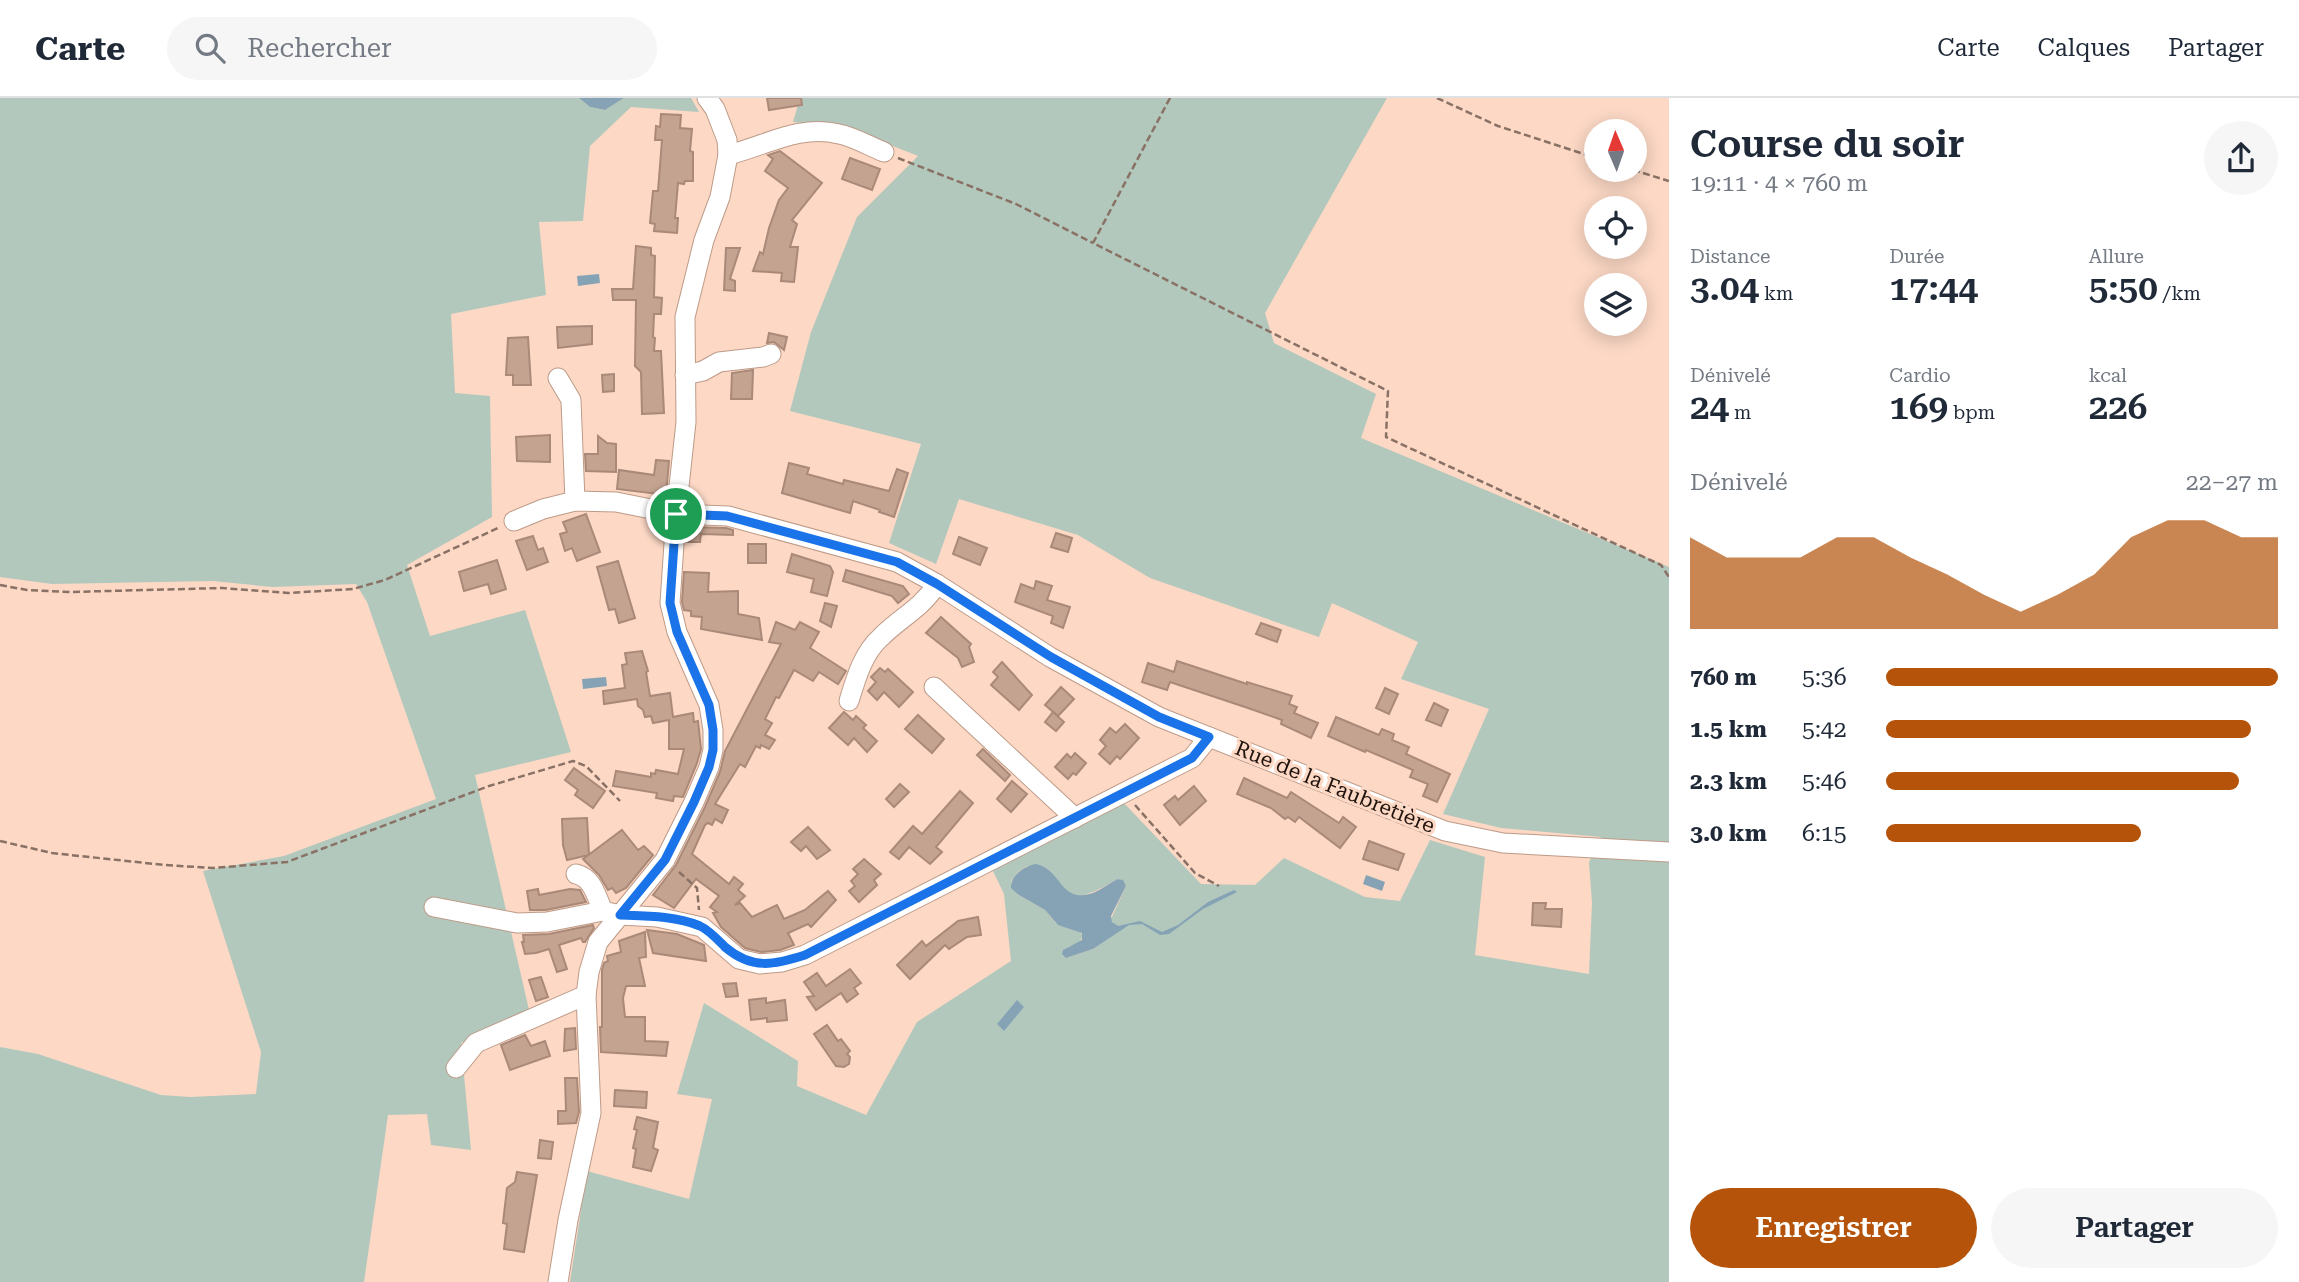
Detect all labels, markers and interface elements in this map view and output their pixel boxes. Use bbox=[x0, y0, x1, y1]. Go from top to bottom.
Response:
search box bbox=[167, 17, 657, 80]
text: Carte bbox=[35, 29, 125, 68]
icon: search bbox=[191, 29, 229, 67]
text: Rechercher bbox=[247, 33, 392, 63]
text: Carte bbox=[1937, 34, 2000, 62]
text: Calques bbox=[2038, 34, 2130, 62]
text: Partager bbox=[2168, 34, 2264, 62]
north arrow bbox=[1584, 119, 1647, 182]
map controls bbox=[1584, 119, 1647, 336]
button: share bbox=[2204, 121, 2278, 195]
text: Course du soir bbox=[1690, 122, 1965, 166]
text: 19:11 · 4 × 760 m bbox=[1690, 170, 1868, 197]
button: locate bbox=[1584, 196, 1647, 259]
text: Distance bbox=[1690, 245, 1770, 268]
text: Durée bbox=[1889, 245, 1944, 268]
text: Allure bbox=[2089, 245, 2144, 268]
text: 3.04 bbox=[1690, 268, 1759, 309]
text: 17:44 bbox=[1889, 268, 1978, 309]
text: 5:50 bbox=[2089, 268, 2158, 309]
button: layers bbox=[1584, 273, 1647, 336]
text: km bbox=[1759, 282, 1793, 305]
text: /km bbox=[2158, 282, 2201, 305]
text: Dénivelé bbox=[1690, 364, 1771, 387]
text: Cardio bbox=[1889, 364, 1951, 387]
text: kcal bbox=[2089, 364, 2127, 387]
text: 24 bbox=[1690, 387, 1729, 428]
text: 169 bbox=[1889, 387, 1948, 428]
text: 226 bbox=[2089, 387, 2147, 428]
text: m bbox=[1729, 401, 1751, 424]
text: bpm bbox=[1948, 401, 1995, 424]
text: Dénivelé bbox=[1690, 469, 1788, 496]
text: 22–27 m bbox=[2186, 469, 2278, 496]
pin bbox=[646, 484, 706, 544]
icon: arrive bbox=[657, 495, 695, 533]
text: 760 m bbox=[1690, 664, 1757, 691]
text: 5:36 bbox=[1802, 664, 1847, 691]
text: 1.5 km bbox=[1690, 716, 1767, 743]
text: 5:42 bbox=[1802, 716, 1847, 743]
street label: Rue de la Faubretière bbox=[1232, 736, 1438, 838]
text: 2.3 km bbox=[1690, 768, 1767, 795]
text: 5:46 bbox=[1802, 768, 1847, 795]
text: 3.0 km bbox=[1690, 820, 1767, 847]
text: 6:15 bbox=[1802, 820, 1847, 847]
button: Enregistrer bbox=[1690, 1188, 1977, 1268]
button: Partager bbox=[1991, 1188, 2278, 1268]

